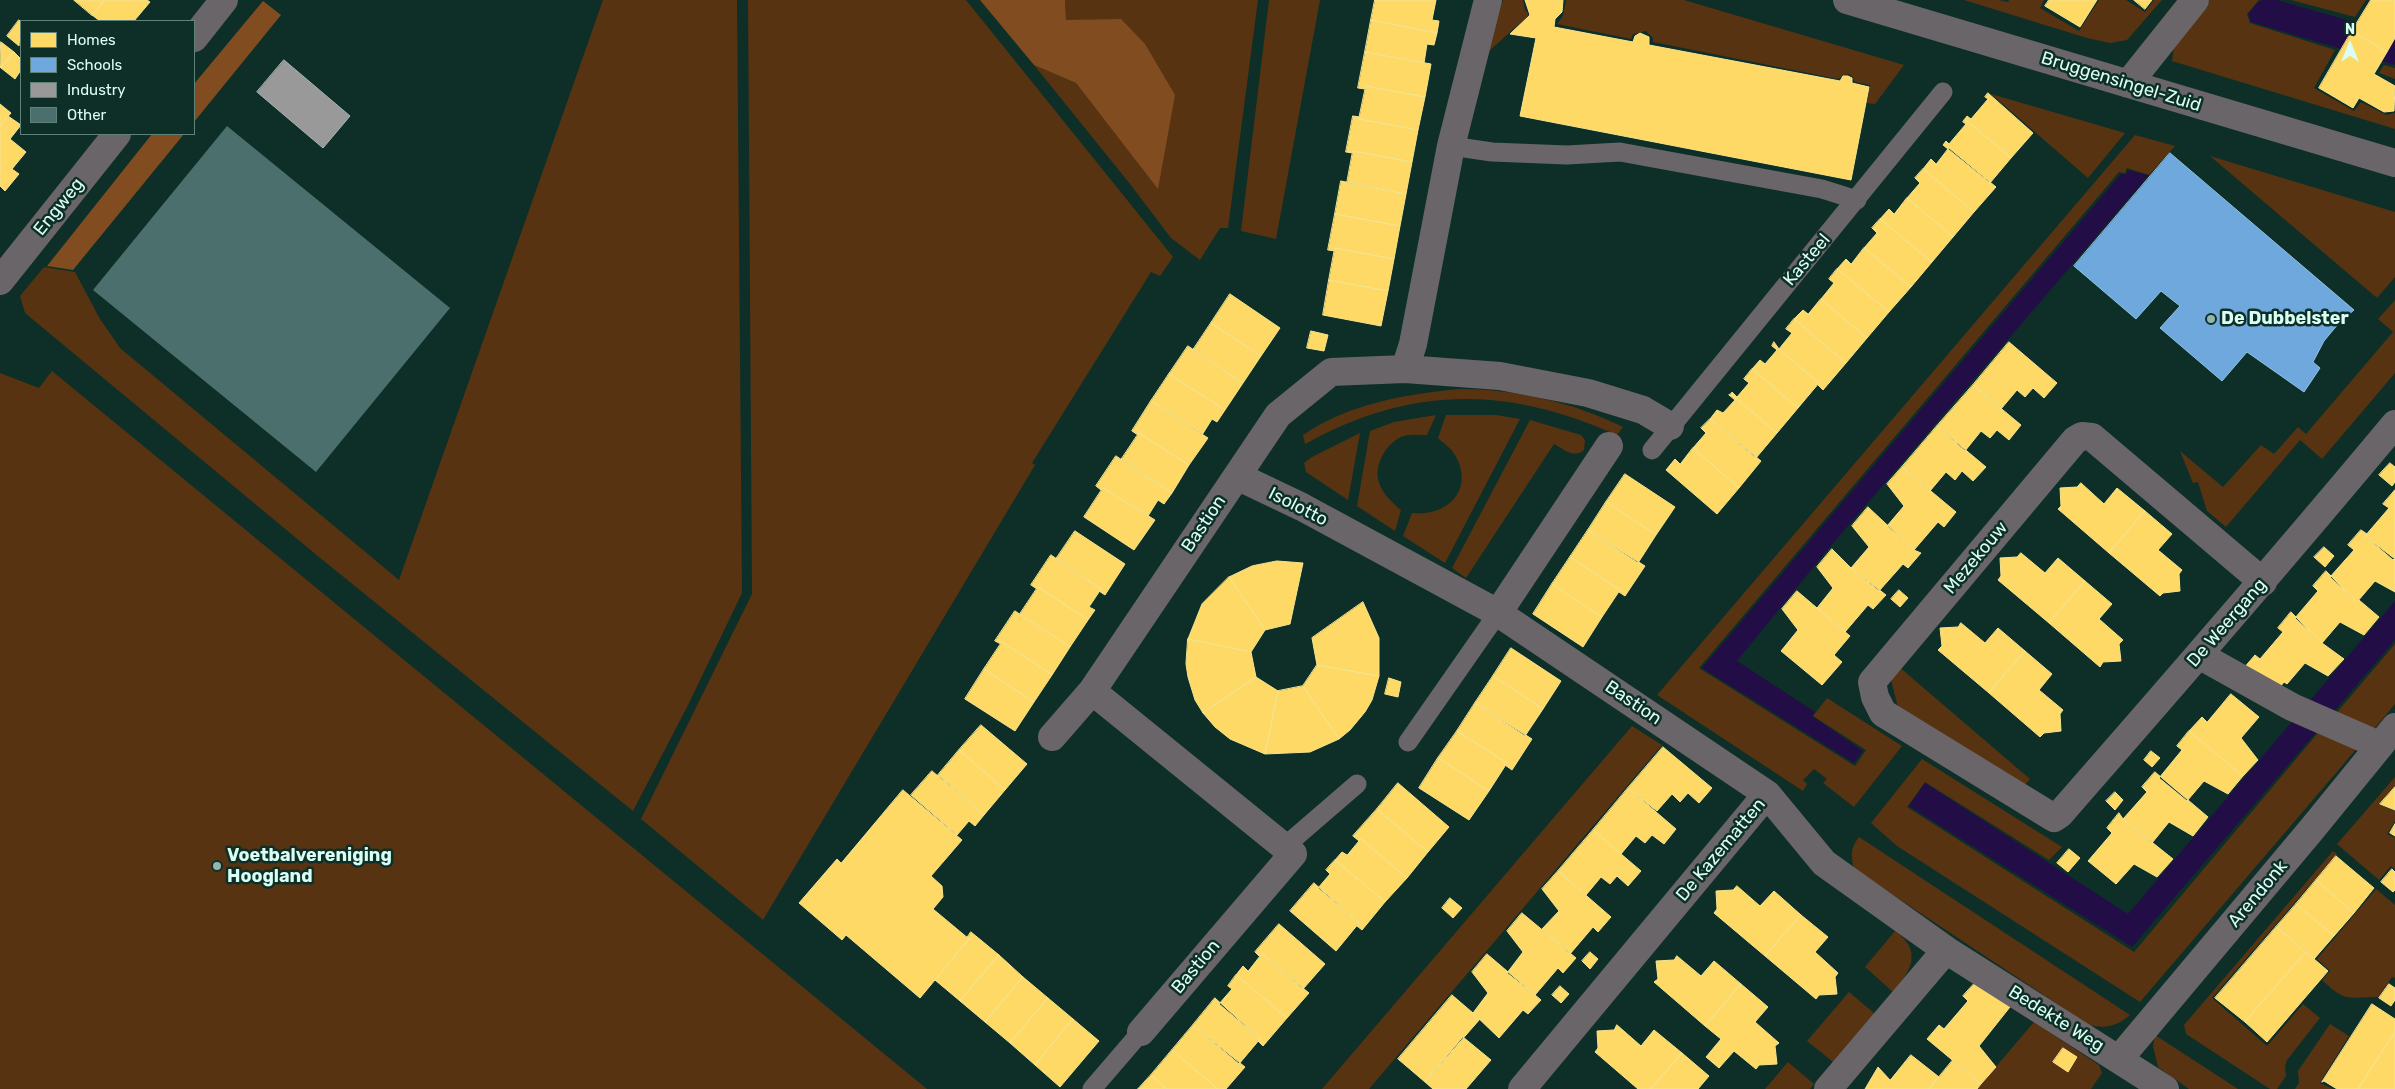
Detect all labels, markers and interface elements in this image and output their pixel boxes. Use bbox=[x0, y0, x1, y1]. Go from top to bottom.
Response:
legend bbox=[20, 20, 195, 135]
north arrow bbox=[2325, 20, 2375, 70]
text: N bbox=[2345, 21, 2355, 38]
text: Homes bbox=[67, 31, 116, 49]
street label: Bruggensingel-Zuid bbox=[2038, 47, 2204, 117]
text: Schools bbox=[67, 56, 122, 74]
text: Industry bbox=[67, 81, 126, 99]
text: Other bbox=[67, 106, 106, 124]
street label: Engweg bbox=[29, 174, 89, 240]
street label: Kasteel bbox=[1779, 230, 1835, 290]
place label: De Dubbelster bbox=[2221, 308, 2349, 330]
marker: De Dubbelster bbox=[2205, 313, 2217, 325]
street label: Isolotto bbox=[1265, 483, 1331, 531]
street label: Bastion bbox=[1177, 492, 1231, 556]
street label: Mezekouw bbox=[1939, 517, 2013, 599]
street label: De Weergang bbox=[2183, 574, 2271, 672]
street label: Bastion bbox=[1601, 676, 1665, 730]
street label: De Kazematten bbox=[1672, 794, 1770, 906]
place label: Voetbalvereniging Hoogland bbox=[227, 845, 392, 888]
street label: Arendonk bbox=[2224, 856, 2292, 932]
marker: Voetbalvereniging Hoogland bbox=[211, 860, 223, 872]
street label: Bastion bbox=[1167, 936, 1225, 998]
street label: Bedekte Weg bbox=[2004, 981, 2108, 1057]

